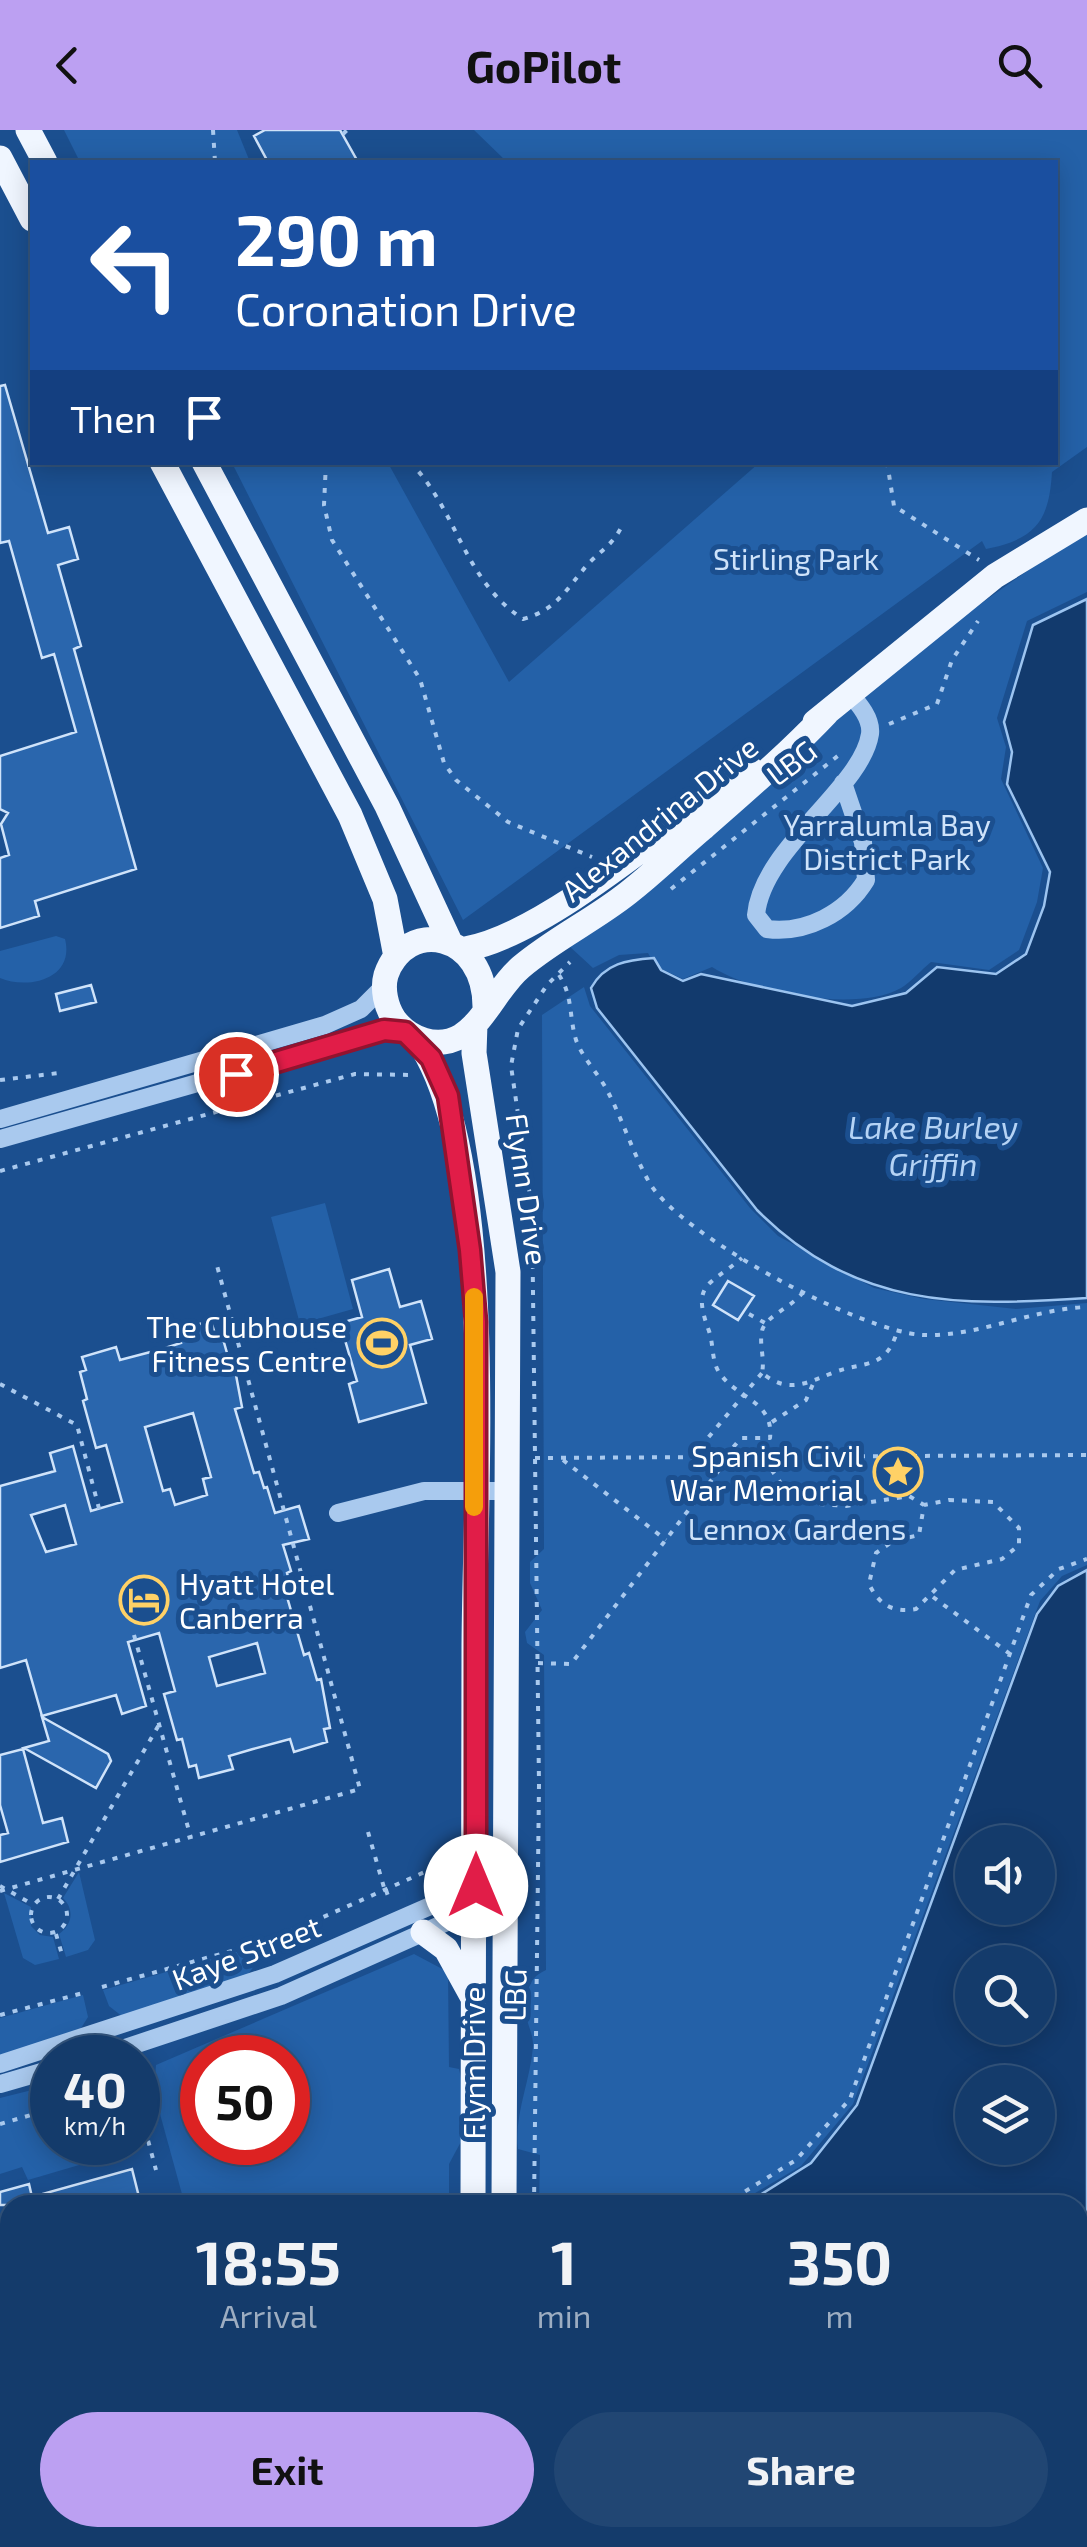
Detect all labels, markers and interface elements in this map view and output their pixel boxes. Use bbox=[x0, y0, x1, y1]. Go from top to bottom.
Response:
icon: back bbox=[40, 38, 95, 93]
text: GoPilot bbox=[466, 38, 621, 92]
icon: search bbox=[992, 38, 1047, 93]
text: 290 m bbox=[235, 196, 438, 280]
icon: left bbox=[70, 200, 200, 330]
text: Coronation Drive bbox=[235, 281, 577, 335]
icon: arrive bbox=[177, 390, 232, 445]
text: Then bbox=[70, 395, 157, 441]
park label: Stirling Park bbox=[713, 540, 879, 576]
street label: Alexandrina Drive bbox=[554, 728, 764, 908]
street label: LBG bbox=[759, 732, 823, 792]
park label: Yarralumla Bay District Park bbox=[783, 806, 991, 876]
pin bbox=[194, 1032, 279, 1117]
icon: arrive bbox=[209, 1047, 264, 1102]
water label: Lake Burley Griffin bbox=[848, 1107, 1018, 1183]
street label: Flynn Drive bbox=[500, 1111, 556, 1267]
place label: The Clubhouse Fitness Centre bbox=[146, 1308, 347, 1378]
sports icon: The Clubhouse Fitness Centre bbox=[356, 1317, 408, 1369]
place label: Spanish Civil War Memorial bbox=[670, 1437, 863, 1507]
place icon: Spanish Civil War Memorial bbox=[872, 1446, 924, 1498]
park label: Lennox Gardens bbox=[688, 1510, 906, 1546]
place label: Hyatt Hotel Canberra bbox=[179, 1565, 334, 1635]
hotel icon: Hyatt Hotel Canberra bbox=[118, 1574, 170, 1626]
map controls bbox=[955, 1825, 1055, 2165]
button: sound bbox=[955, 1825, 1055, 1925]
position arrow bbox=[424, 1834, 528, 1938]
street label: Kaye Street bbox=[167, 1907, 325, 1997]
button: search bbox=[955, 1945, 1055, 2045]
street label: LBG bbox=[496, 1968, 532, 2022]
street label: Flynn Drive bbox=[455, 1986, 491, 2140]
speed limit sign: 50 bbox=[180, 2035, 310, 2165]
text: 40 bbox=[63, 2058, 127, 2118]
button: layers bbox=[955, 2065, 1055, 2165]
text: km/h bbox=[64, 2110, 126, 2140]
text: 18:55 bbox=[196, 2225, 341, 2297]
text: 1 bbox=[551, 2225, 577, 2297]
text: 350 bbox=[787, 2225, 892, 2297]
text: Arrival bbox=[220, 2296, 317, 2334]
text: min bbox=[537, 2296, 591, 2334]
text: m bbox=[826, 2296, 854, 2334]
button: Exit bbox=[40, 2412, 534, 2527]
button: Share bbox=[554, 2412, 1048, 2527]

